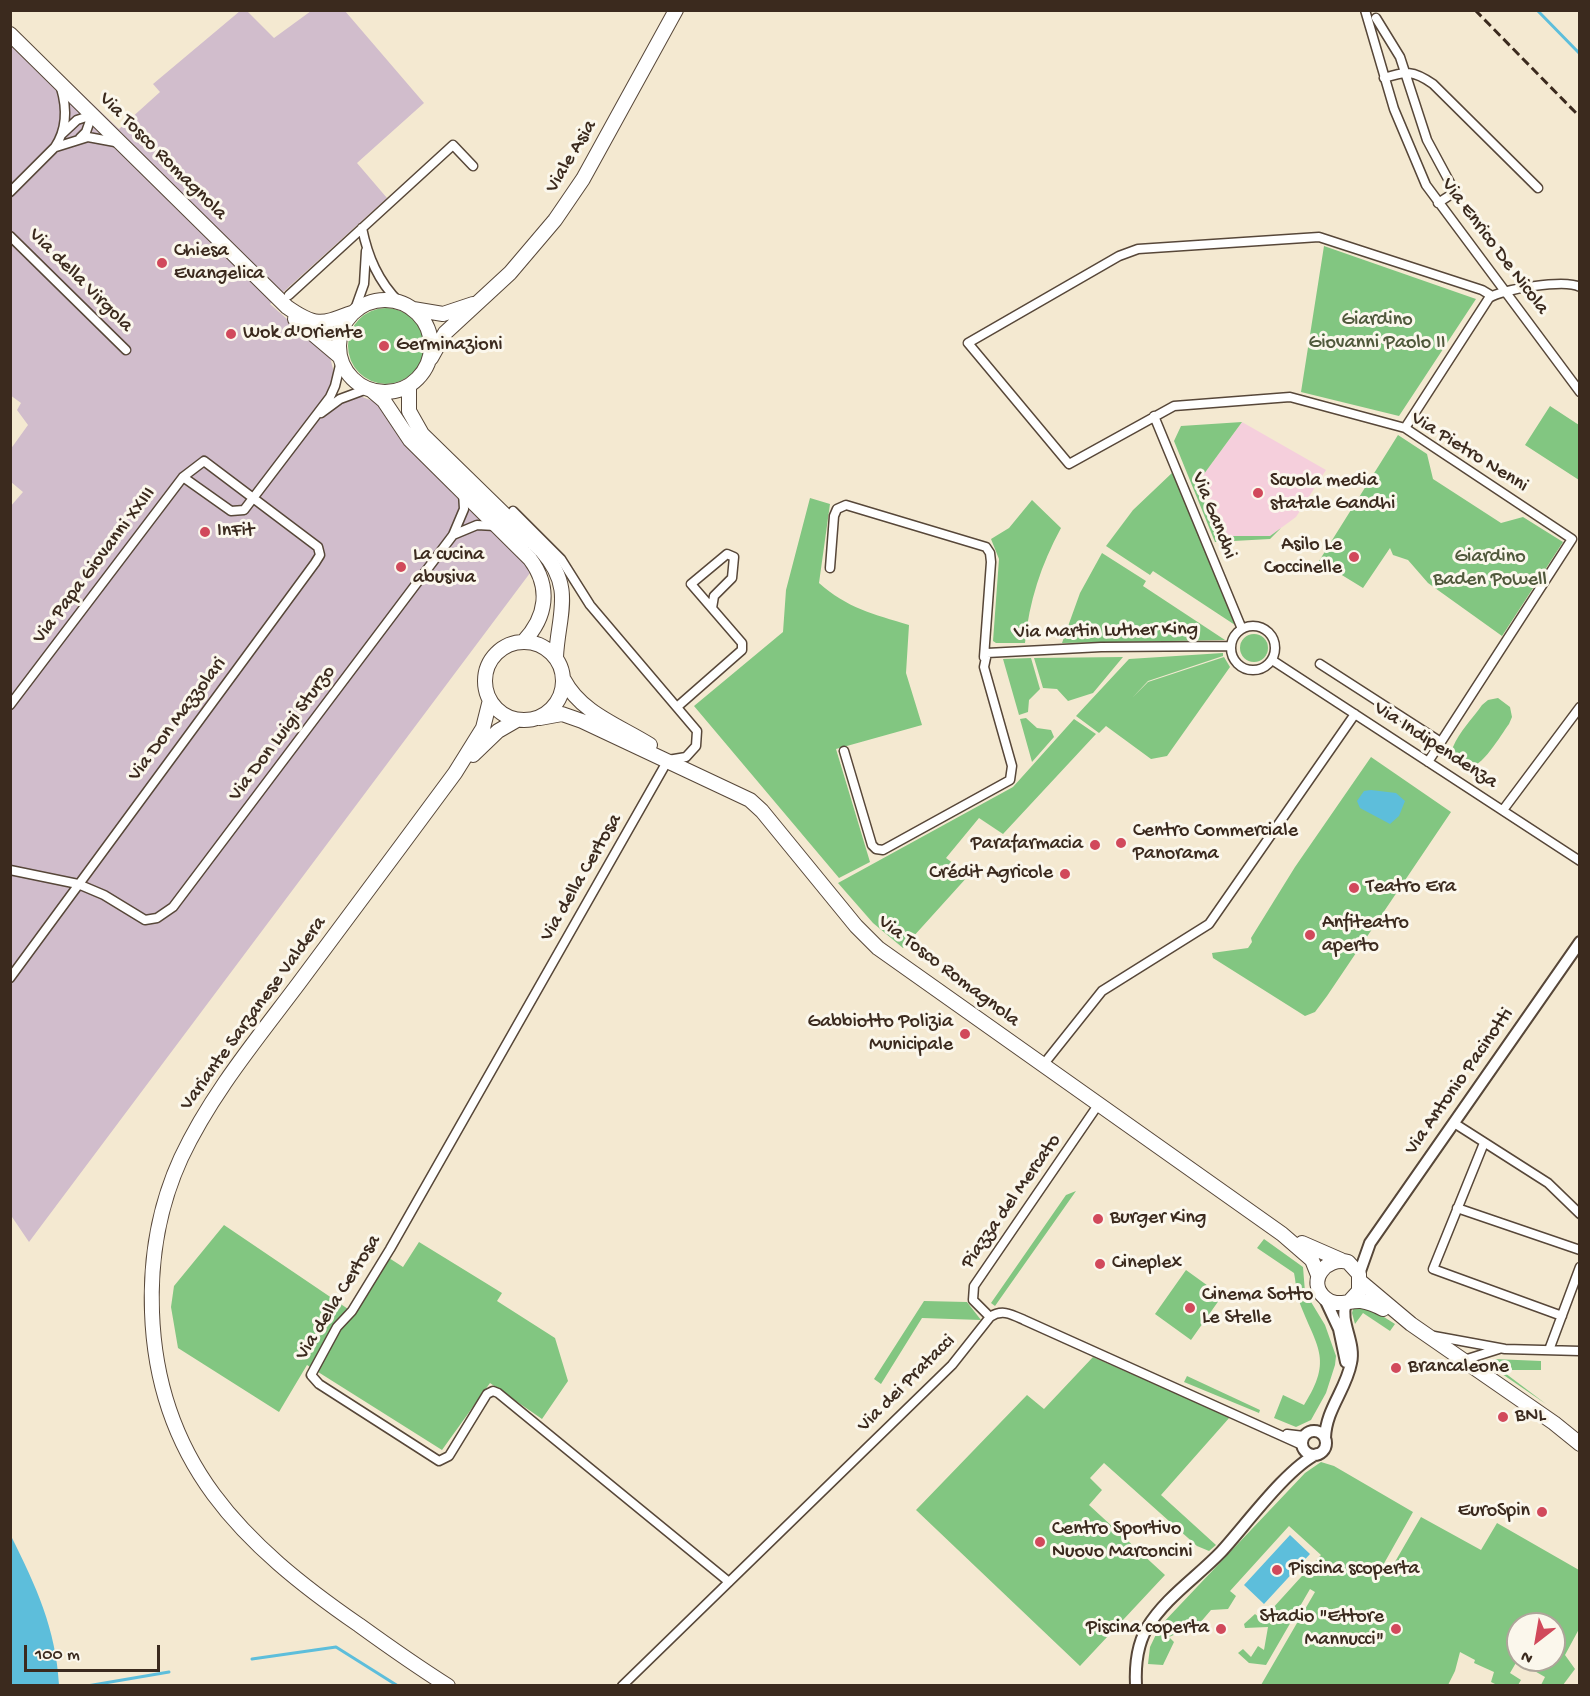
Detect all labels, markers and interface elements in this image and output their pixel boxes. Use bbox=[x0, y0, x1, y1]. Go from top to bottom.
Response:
street label: Via Tosco Romagnola bbox=[93, 88, 231, 226]
street label: Viale Asia bbox=[541, 116, 603, 198]
street label: Via Enrico De Nicola bbox=[1435, 174, 1553, 320]
street label: Via della Virgola bbox=[23, 224, 137, 338]
place label: Chiesa Evangelica bbox=[174, 240, 264, 287]
marker: Chiesa Evangelica bbox=[155, 256, 169, 270]
park label: Giardino Giovanni Paolo II bbox=[1309, 309, 1445, 356]
place label: Wok d'Oriente bbox=[243, 322, 363, 346]
marker: Wok d'Oriente bbox=[224, 327, 238, 341]
place label: Germinazioni bbox=[396, 334, 503, 358]
marker: Germinazioni bbox=[377, 339, 391, 353]
street label: Via Pietro Nenni bbox=[1406, 407, 1532, 499]
street label: Via Gandhi bbox=[1185, 469, 1241, 563]
place label: Scuola media statale Gandhi bbox=[1270, 470, 1395, 517]
street label: Via Papa Giovanni XXIII bbox=[28, 483, 162, 649]
marker: Scuola media statale Gandhi bbox=[1251, 486, 1265, 500]
place label: InFit bbox=[217, 520, 254, 544]
marker: InFit bbox=[198, 525, 212, 539]
place label: Asilo Le Coccinelle bbox=[1264, 534, 1342, 581]
place label: La cucina abusiva bbox=[413, 544, 484, 591]
park label: Giardino Baden Powell bbox=[1433, 546, 1547, 593]
marker: Asilo Le Coccinelle bbox=[1347, 550, 1361, 564]
marker: La cucina abusiva bbox=[394, 560, 408, 574]
street label: Via Martin Luther King bbox=[1014, 618, 1198, 646]
street label: Via Don Mazzolari bbox=[124, 653, 232, 787]
street label: Via Don Luigi Sturzo bbox=[224, 661, 342, 807]
street label: Via Indipendenza bbox=[1369, 697, 1501, 795]
street label: Via della Certosa bbox=[536, 810, 628, 946]
place label: Centro Commerciale Panorama bbox=[1133, 820, 1298, 867]
place label: Parafarmacia bbox=[971, 833, 1083, 857]
marker: Centro Commerciale Panorama bbox=[1114, 836, 1128, 850]
marker: Parafarmacia bbox=[1088, 838, 1102, 852]
place label: Crédit Agricole bbox=[929, 862, 1053, 886]
marker: Crédit Agricole bbox=[1058, 867, 1072, 881]
place label: Teatro Era bbox=[1366, 876, 1456, 900]
marker: Teatro Era bbox=[1347, 881, 1361, 895]
street label: Via Tosco Romagnola bbox=[872, 911, 1024, 1033]
street label: Variante Sarzanese Valdera bbox=[176, 912, 332, 1116]
place label: Anfiteatro aperto bbox=[1322, 912, 1409, 959]
marker: Anfiteatro aperto bbox=[1303, 928, 1317, 942]
street label: Via Antonio Pacinotti bbox=[1400, 1004, 1520, 1160]
place label: Gabbiotto Polizia Municipale bbox=[808, 1011, 953, 1058]
marker: Gabbiotto Polizia Municipale bbox=[958, 1027, 972, 1041]
street label: Piazza del Mercato bbox=[957, 1130, 1067, 1274]
place label: Burger King bbox=[1110, 1207, 1206, 1231]
marker: Burger King bbox=[1091, 1212, 1105, 1226]
street label: Via della Certosa bbox=[291, 1231, 387, 1365]
place label: Cineplex bbox=[1112, 1252, 1182, 1276]
marker: Cineplex bbox=[1093, 1257, 1107, 1271]
place label: Cinema Sotto Le Stelle bbox=[1202, 1284, 1313, 1331]
marker: Cinema Sotto Le Stelle bbox=[1183, 1301, 1197, 1315]
street label: Via dei Pratacci bbox=[853, 1330, 961, 1438]
place label: Brancaleone bbox=[1408, 1356, 1509, 1380]
marker: Brancaleone bbox=[1389, 1361, 1403, 1375]
place label: BNL bbox=[1515, 1405, 1546, 1429]
marker: BNL bbox=[1496, 1410, 1510, 1424]
place label: EuroSpin bbox=[1458, 1500, 1530, 1524]
marker: EuroSpin bbox=[1535, 1505, 1549, 1519]
place label: Centro Sportivo Nuovo Marconcini bbox=[1052, 1518, 1192, 1565]
marker: Centro Sportivo Nuovo Marconcini bbox=[1033, 1535, 1047, 1549]
place label: Piscina scoperta bbox=[1289, 1558, 1419, 1582]
marker: Piscina scoperta bbox=[1270, 1563, 1284, 1577]
place label: Stadio "Ettore Mannucci" bbox=[1259, 1606, 1384, 1653]
north arrow bbox=[1506, 1612, 1566, 1672]
place label: Piscina coperta bbox=[1086, 1617, 1209, 1641]
marker: Piscina coperta bbox=[1214, 1622, 1228, 1636]
marker: Stadio "Ettore Mannucci" bbox=[1389, 1622, 1403, 1636]
scale bar bbox=[27, 1633, 164, 1671]
text: 100 m bbox=[35, 1645, 80, 1666]
text: N bbox=[1518, 1645, 1537, 1667]

